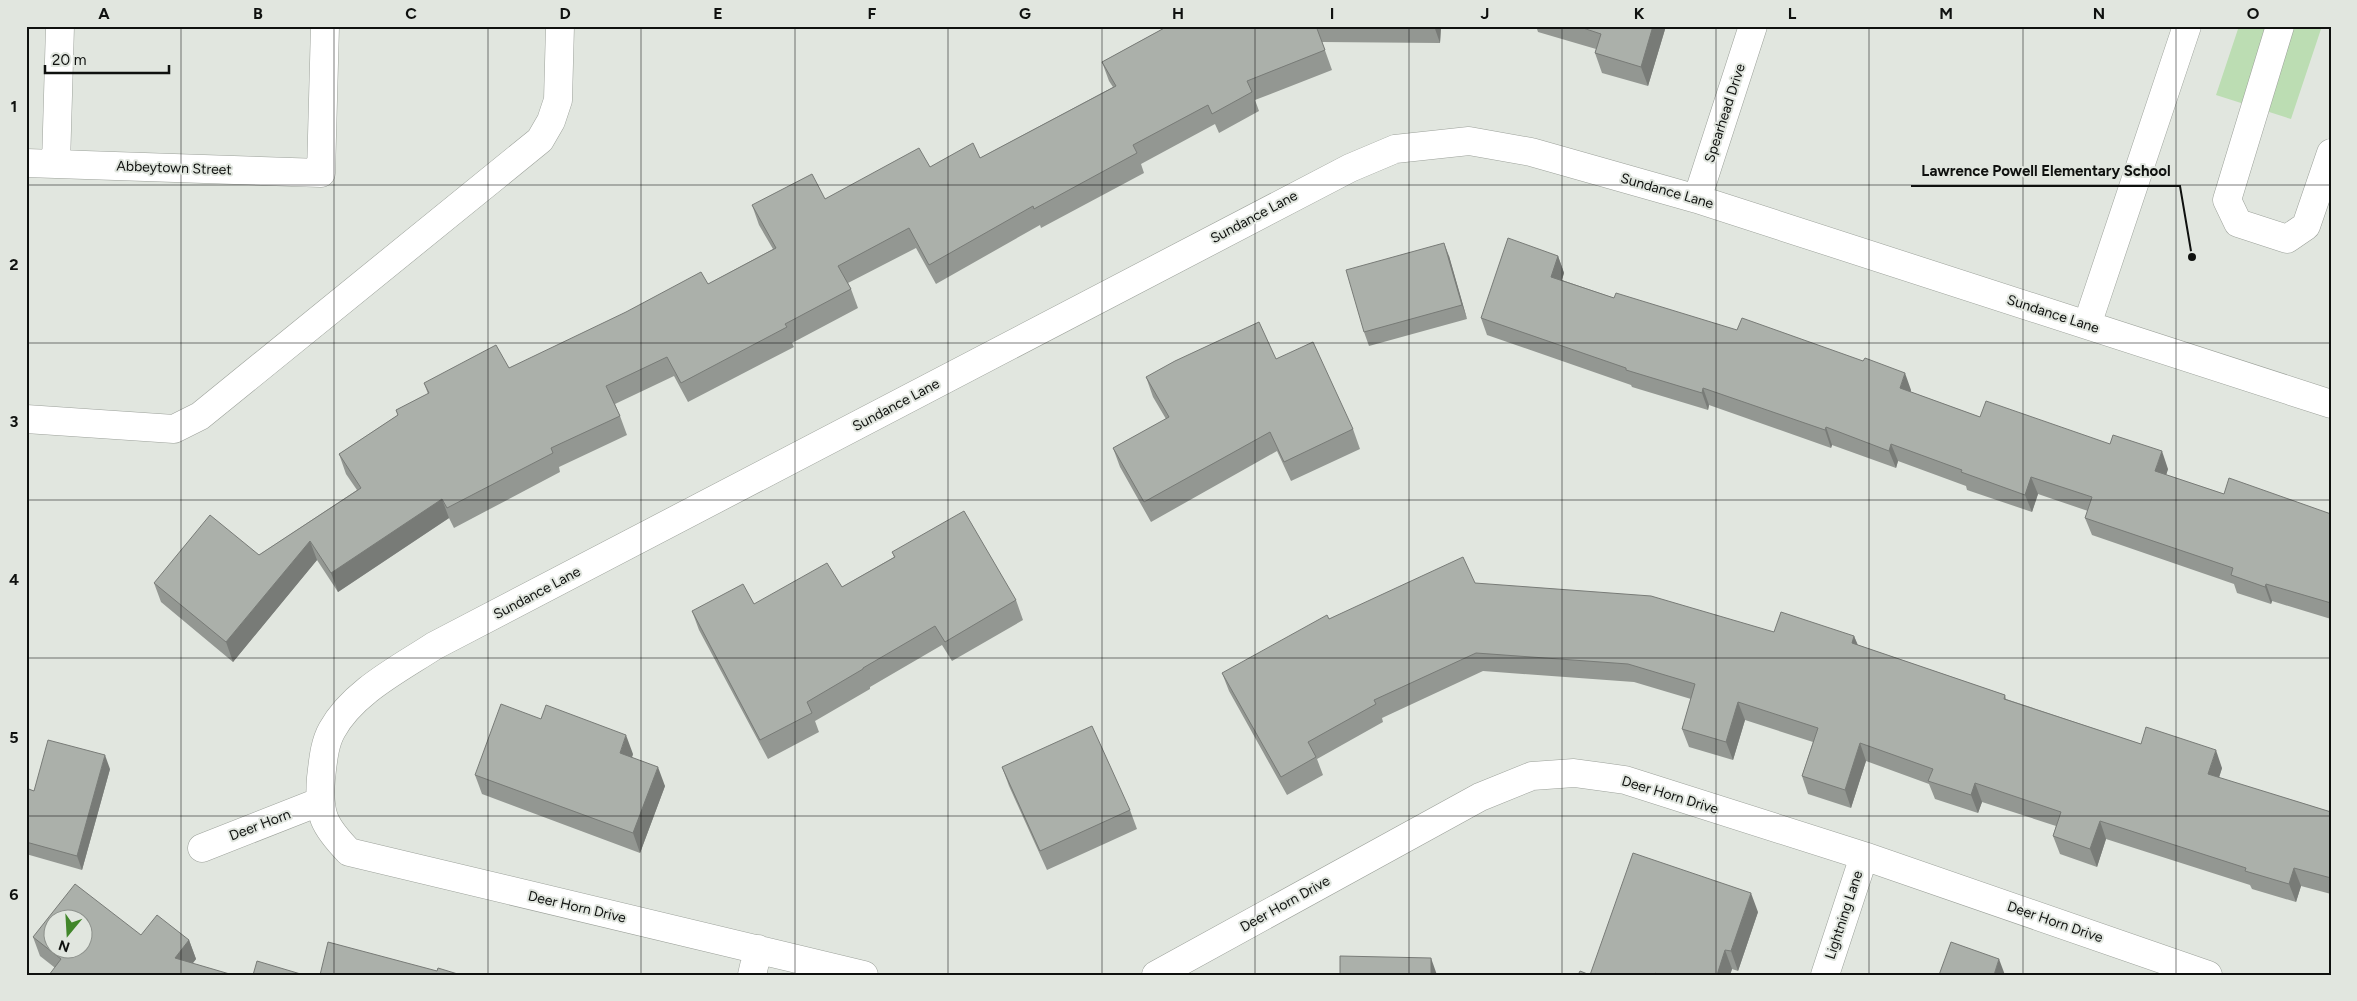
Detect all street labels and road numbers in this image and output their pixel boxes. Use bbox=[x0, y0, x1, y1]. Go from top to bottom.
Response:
street label: Spearhead Drive bbox=[1701, 61, 1749, 165]
street label: Abbeytown Street bbox=[116, 157, 232, 179]
street label: Sundance Lane bbox=[1619, 170, 1716, 212]
street label: Sundance Lane bbox=[1208, 187, 1301, 247]
street label: Sundance Lane bbox=[2005, 291, 2102, 337]
street label: Sundance Lane bbox=[850, 375, 943, 435]
street label: Sundance Lane bbox=[491, 563, 584, 623]
street label: Deer Horn Drive bbox=[1620, 772, 1721, 818]
street label: Deer Horn bbox=[227, 805, 293, 844]
street label: Lightning Lane bbox=[1822, 868, 1866, 962]
street label: Deer Horn Drive bbox=[1237, 872, 1333, 936]
street label: Deer Horn Drive bbox=[526, 887, 628, 927]
street label: Deer Horn Drive bbox=[2005, 898, 2105, 946]

